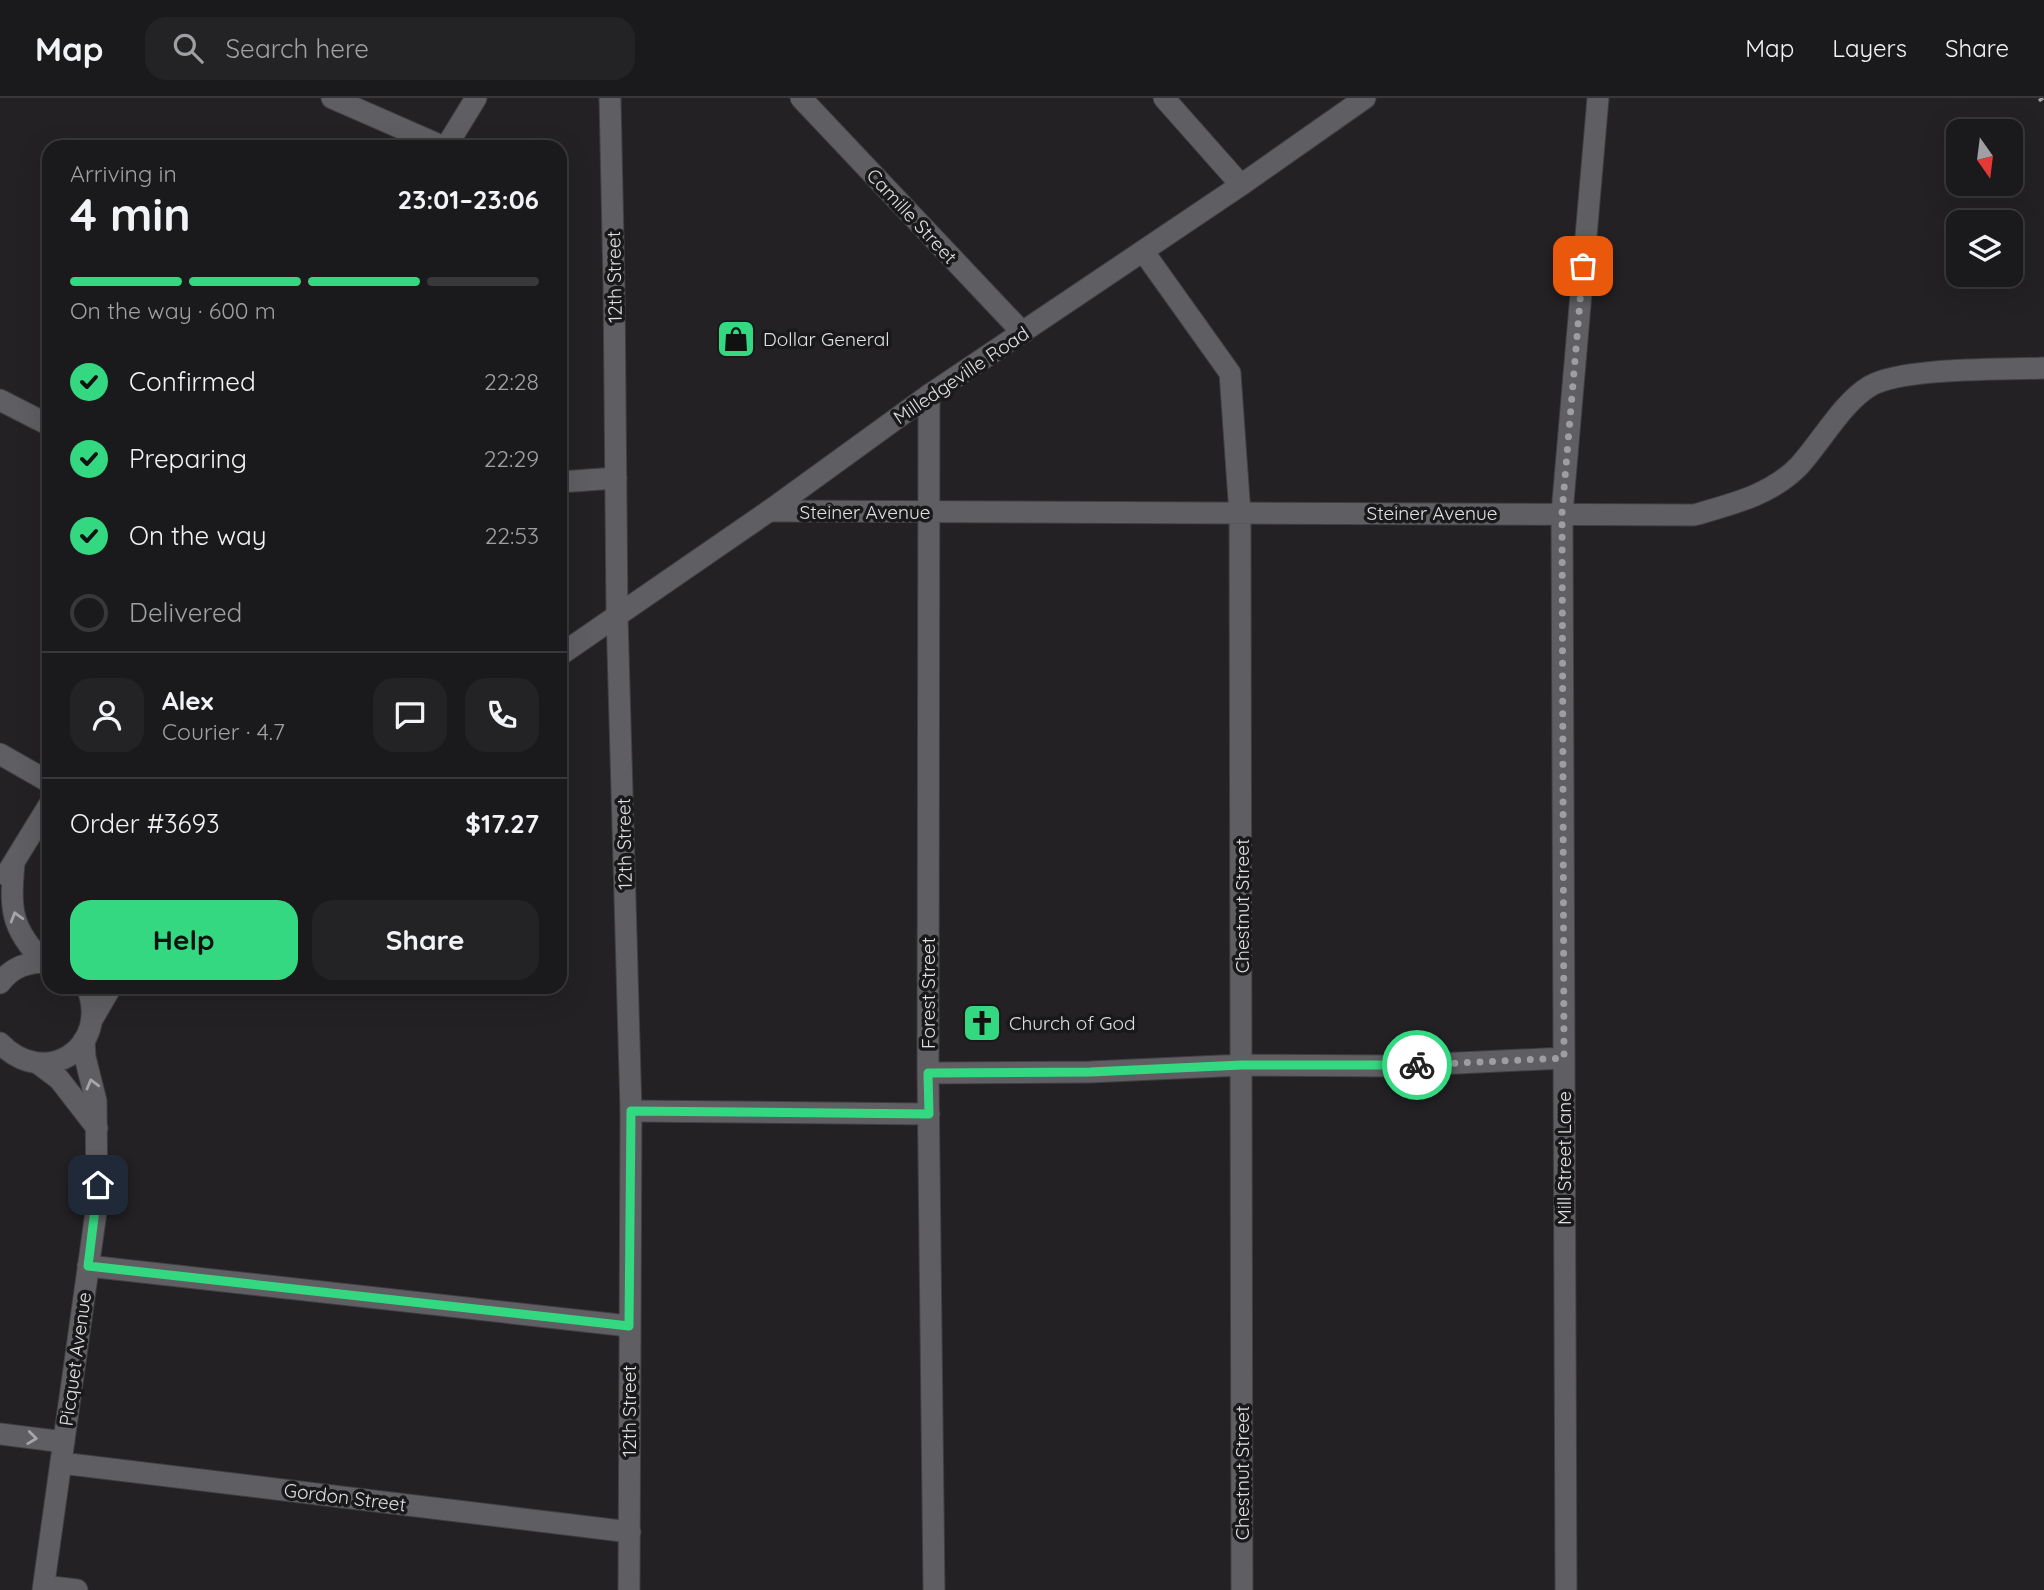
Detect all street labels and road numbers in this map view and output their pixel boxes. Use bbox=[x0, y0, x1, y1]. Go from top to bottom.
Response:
street label: Camille Street bbox=[862, 163, 962, 269]
street label: 12th Street bbox=[601, 231, 627, 323]
street label: Milledgeville Road bbox=[889, 321, 1033, 429]
street label: Steiner Avenue bbox=[799, 500, 931, 524]
street label: Steiner Avenue bbox=[1366, 501, 1498, 525]
street label: 12th Street bbox=[611, 798, 637, 890]
street label: Chestnut Street bbox=[1230, 839, 1254, 973]
street label: Forest Street bbox=[916, 937, 940, 1049]
street label: Mill Street Lane bbox=[1552, 1091, 1576, 1225]
street label: Picquet Avenue bbox=[54, 1291, 96, 1427]
street label: 12th Street bbox=[617, 1365, 641, 1457]
street label: Chestnut Street bbox=[1230, 1406, 1254, 1540]
street label: Gordon Street bbox=[283, 1478, 407, 1516]

